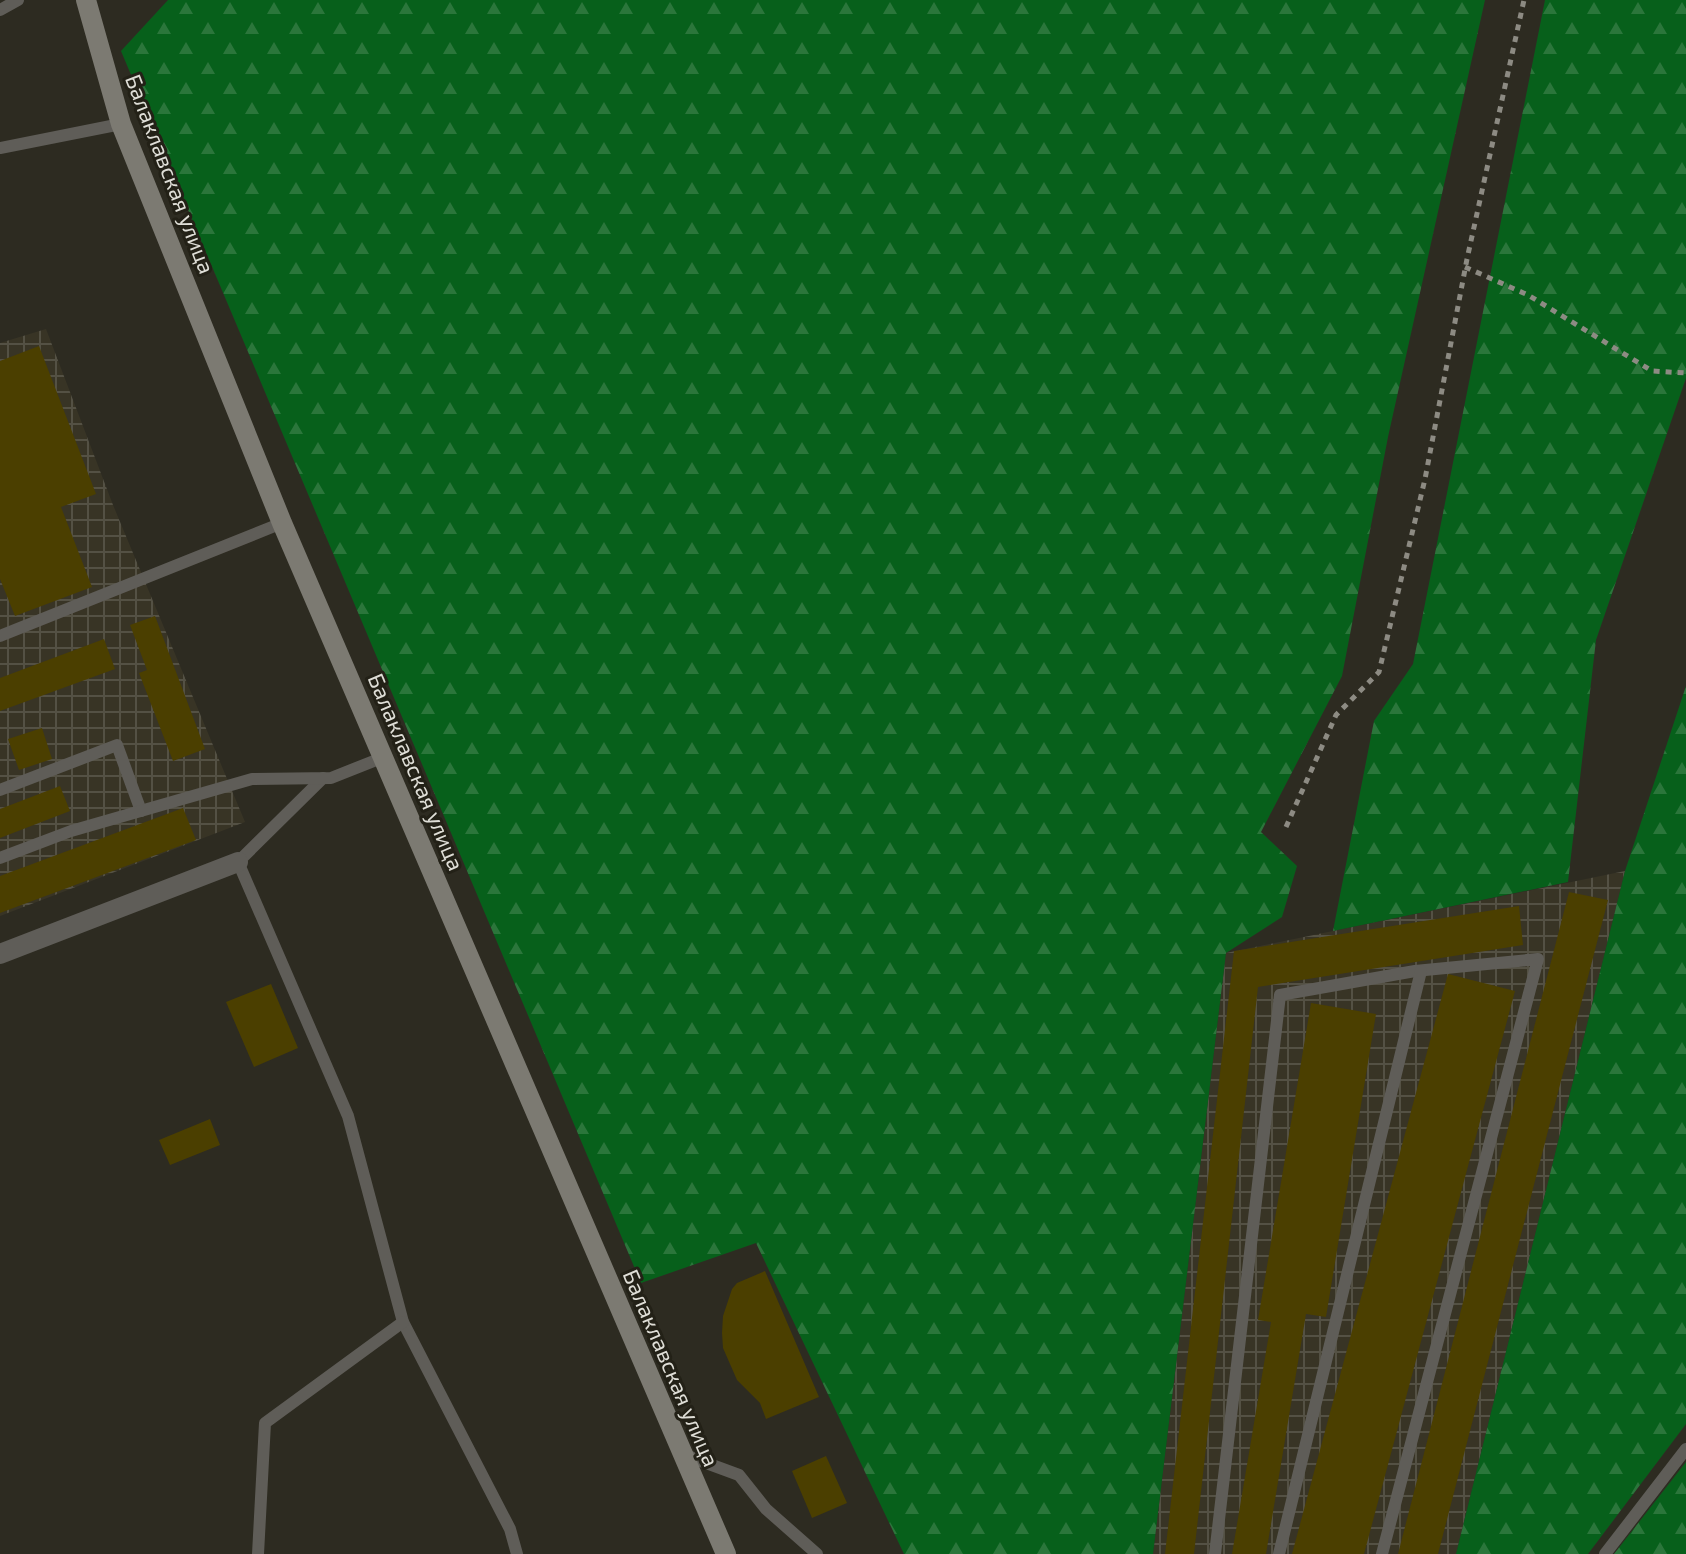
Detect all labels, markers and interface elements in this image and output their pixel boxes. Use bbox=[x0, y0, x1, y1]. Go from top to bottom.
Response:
street label: Балаклавская улица bbox=[120, 70, 221, 277]
street label: Балаклавская улица bbox=[363, 669, 470, 874]
street label: Балаклавская улица bbox=[618, 1265, 725, 1470]

